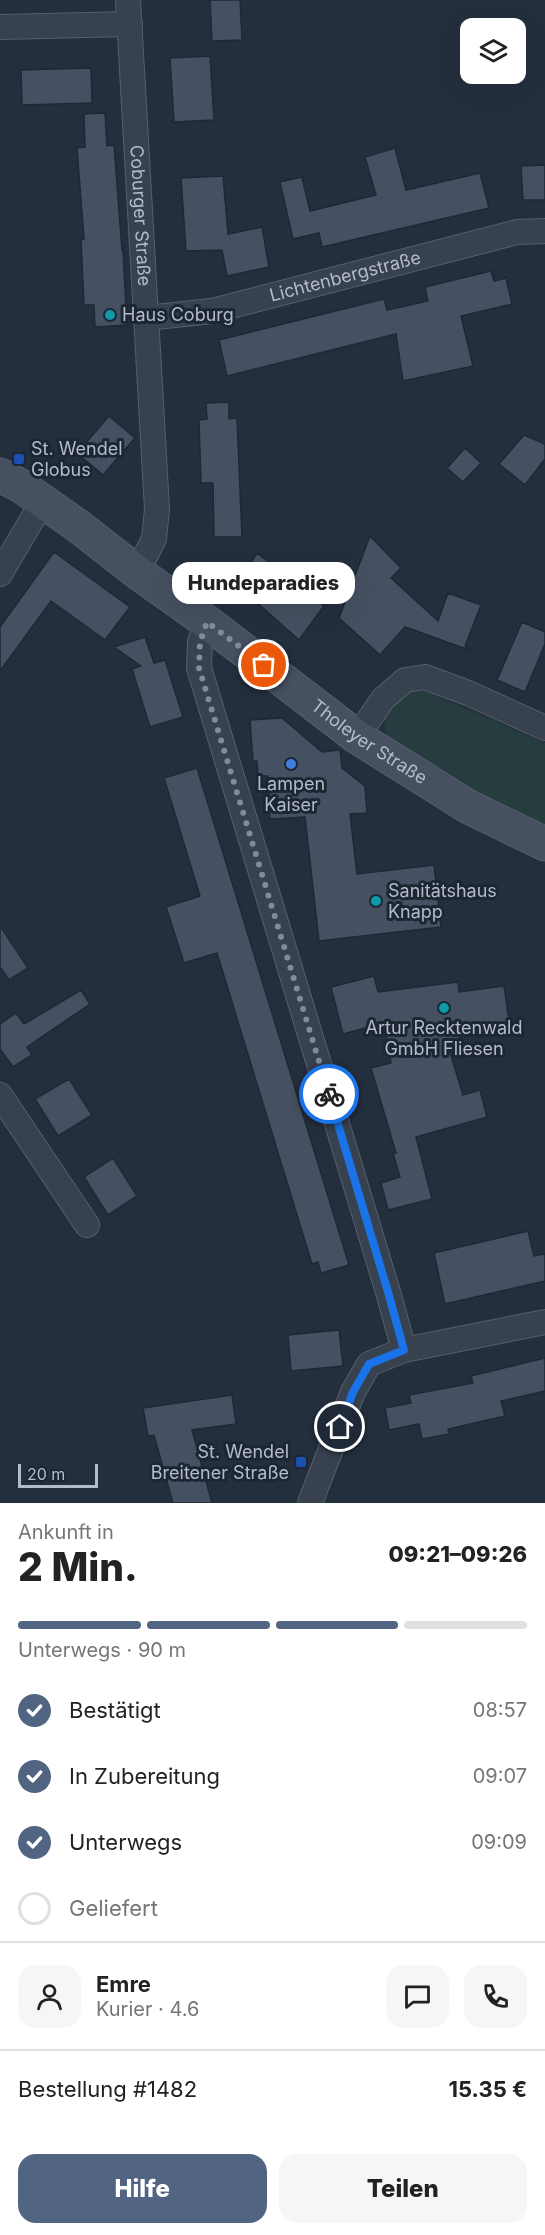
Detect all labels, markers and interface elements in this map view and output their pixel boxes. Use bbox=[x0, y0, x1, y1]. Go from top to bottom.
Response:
map controls bbox=[460, 18, 526, 84]
button: layers bbox=[460, 18, 526, 84]
street label: Coburger Straße bbox=[126, 144, 155, 287]
street label: Lichtenbergstraße bbox=[267, 246, 423, 306]
place label: Haus Coburg bbox=[122, 304, 234, 325]
marker: Haus Coburg bbox=[103, 308, 117, 322]
place label: St. Wendel Globus bbox=[31, 438, 123, 480]
marker: St. Wendel Globus bbox=[12, 452, 26, 466]
callout: Hundeparadies bbox=[172, 563, 356, 605]
text: Hundeparadies bbox=[188, 571, 339, 595]
pin bbox=[238, 639, 289, 690]
icon: bag bbox=[247, 648, 280, 681]
street label: Tholeyer Straße bbox=[307, 695, 431, 788]
marker: Lampen Kaiser bbox=[284, 757, 298, 771]
place label: Lampen Kaiser bbox=[257, 773, 325, 815]
place label: Sanitätshaus Knapp bbox=[388, 880, 497, 922]
marker: Sanitätshaus Knapp bbox=[369, 894, 383, 908]
marker: Artur Recktenwald GmbH Fliesen bbox=[437, 1001, 451, 1015]
place label: Artur Recktenwald GmbH Fliesen bbox=[366, 1017, 522, 1059]
courier bbox=[299, 1064, 359, 1124]
icon: bike bbox=[313, 1078, 346, 1111]
pin bbox=[314, 1401, 365, 1452]
icon: home bbox=[323, 1410, 356, 1443]
place label: St. Wendel Breitener Straße bbox=[151, 1441, 289, 1483]
marker: St. Wendel Breitener Straße bbox=[294, 1455, 308, 1469]
scale bar bbox=[18, 1461, 98, 1488]
text: 20 m bbox=[27, 1464, 65, 1484]
text: Ankunft in bbox=[18, 1520, 114, 1544]
text: 09:21–09:26 bbox=[389, 1541, 527, 1567]
text: 2 Min. bbox=[18, 1543, 138, 1590]
text: Unterwegs · 90 m bbox=[18, 1638, 186, 1662]
icon: check bbox=[18, 1694, 51, 1727]
text: Bestätigt bbox=[69, 1697, 161, 1723]
text: 08:57 bbox=[473, 1698, 527, 1722]
icon: check bbox=[18, 1760, 51, 1793]
text: In Zubereitung bbox=[69, 1763, 220, 1789]
text: 09:07 bbox=[473, 1764, 527, 1788]
icon: check bbox=[18, 1826, 51, 1859]
text: Unterwegs bbox=[69, 1829, 182, 1855]
text: 09:09 bbox=[471, 1830, 527, 1854]
text: Geliefert bbox=[69, 1895, 158, 1921]
button: person bbox=[18, 1965, 81, 2028]
button: chat bbox=[386, 1965, 449, 2028]
button: phone bbox=[464, 1965, 527, 2028]
text: Emre bbox=[96, 1971, 151, 1997]
text: Kurier · 4.6 bbox=[96, 1997, 199, 2021]
text: Bestellung #1482 bbox=[18, 2076, 197, 2102]
text: 15.35 € bbox=[449, 2076, 527, 2102]
button: Hilfe bbox=[18, 2154, 267, 2223]
button: Teilen bbox=[279, 2154, 527, 2223]

